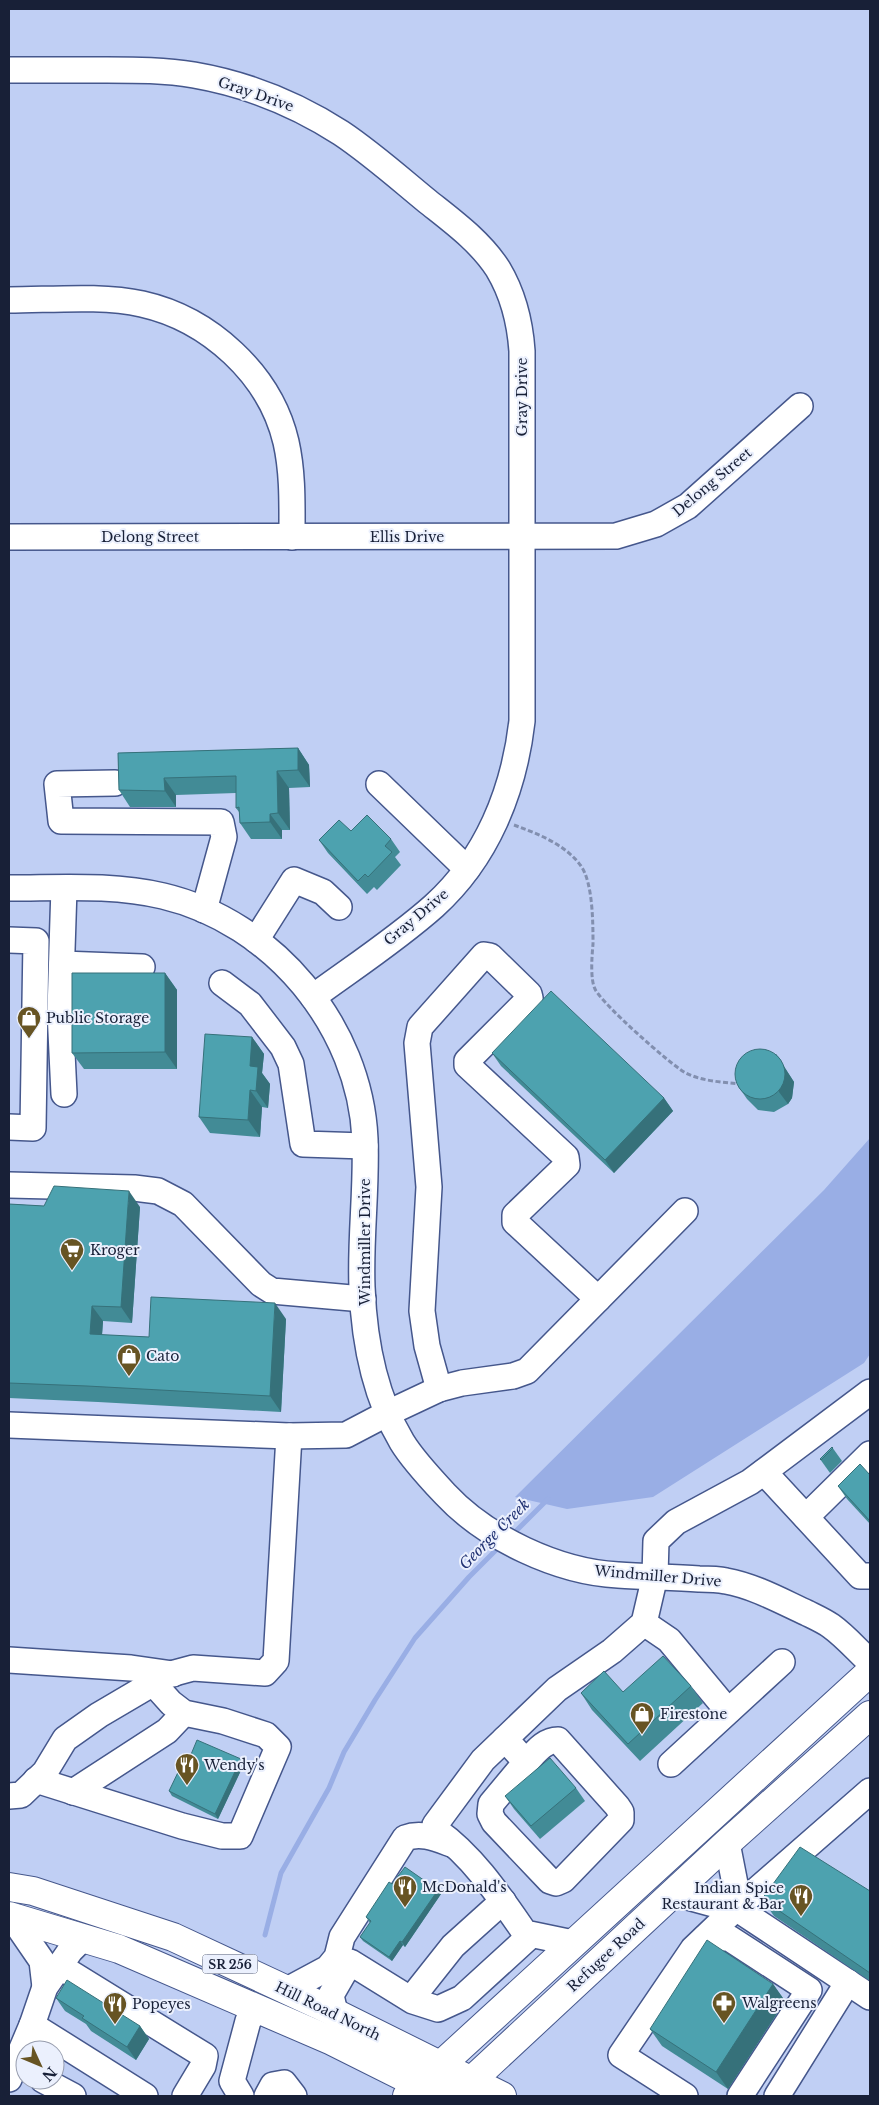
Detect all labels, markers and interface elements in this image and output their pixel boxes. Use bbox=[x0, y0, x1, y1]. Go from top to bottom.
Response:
street label: Gray Drive bbox=[216, 73, 296, 115]
street label: Gray Drive bbox=[513, 358, 531, 436]
street label: Delong Street bbox=[669, 443, 756, 520]
street label: Delong Street bbox=[101, 528, 200, 546]
street label: Ellis Drive bbox=[370, 528, 444, 546]
street label: Gray Drive bbox=[380, 885, 452, 949]
shop icon: Public Storage bbox=[16, 1005, 42, 1039]
place label: Public Storage bbox=[46, 1009, 149, 1027]
street label: Windmiller Drive bbox=[356, 1178, 374, 1307]
supermarket icon: Kroger bbox=[59, 1237, 85, 1271]
place label: Kroger bbox=[90, 1241, 140, 1259]
shop icon: Cato bbox=[116, 1343, 142, 1377]
place label: Cato bbox=[146, 1347, 179, 1365]
water label: George Creek bbox=[455, 1495, 533, 1573]
street label: Windmiller Drive bbox=[593, 1561, 722, 1591]
shop icon: Firestone bbox=[629, 1701, 655, 1735]
place label: Firestone bbox=[660, 1705, 727, 1723]
restaurant icon: Wendy's bbox=[174, 1752, 200, 1786]
place label: Wendy's bbox=[203, 1756, 265, 1774]
restaurant icon: McDonald's bbox=[392, 1874, 418, 1908]
place label: McDonald's bbox=[422, 1878, 507, 1896]
place label: Indian Spice Restaurant & Bar bbox=[661, 1879, 784, 1913]
restaurant icon: Indian Spice Restaurant & Bar bbox=[788, 1883, 814, 1917]
street label: Refugee Road bbox=[563, 1914, 649, 1996]
road number: SR 256 bbox=[202, 1955, 258, 1974]
street label: Hill Road North bbox=[272, 1978, 384, 2044]
pharmacy icon: Walgreens bbox=[711, 1990, 737, 2024]
restaurant icon: Popeyes bbox=[102, 1991, 128, 2025]
place label: Walgreens bbox=[741, 1994, 817, 2012]
place label: Popeyes bbox=[132, 1995, 191, 2013]
north arrow bbox=[15, 2040, 65, 2090]
text: N bbox=[38, 2063, 60, 2085]

